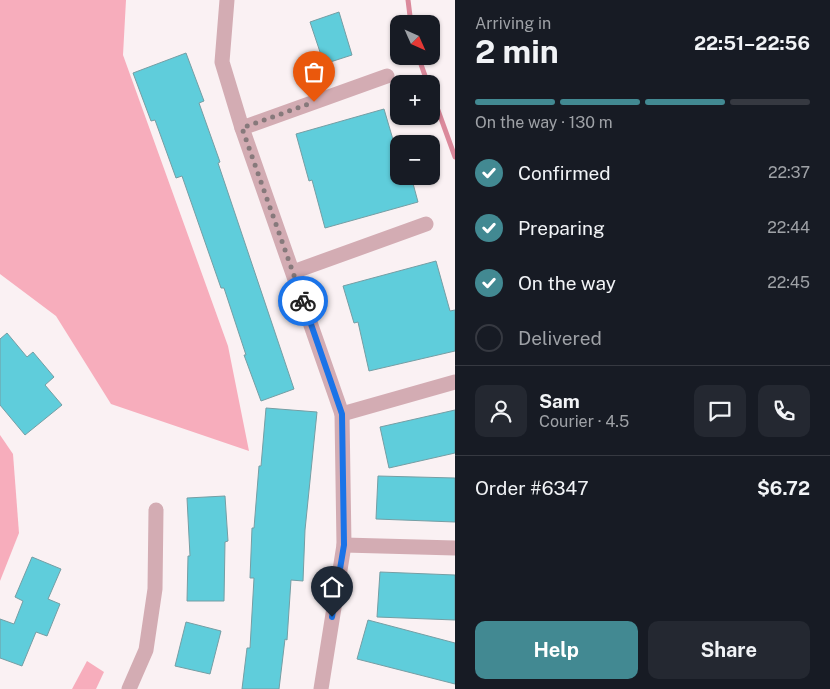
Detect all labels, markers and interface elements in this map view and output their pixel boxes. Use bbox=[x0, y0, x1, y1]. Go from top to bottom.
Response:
text: Arriving in bbox=[475, 14, 551, 33]
north arrow bbox=[390, 15, 440, 65]
map controls bbox=[390, 15, 440, 185]
text: 22:51–22:56 bbox=[694, 32, 810, 54]
text: 2 min bbox=[475, 33, 559, 70]
pin bbox=[293, 51, 335, 102]
icon: bag bbox=[300, 58, 328, 86]
button: + bbox=[390, 75, 440, 125]
text: On the way · 130 m bbox=[475, 113, 613, 132]
button: − bbox=[390, 135, 440, 185]
icon: check bbox=[475, 159, 503, 187]
text: Confirmed bbox=[518, 162, 611, 184]
text: 22:37 bbox=[768, 163, 810, 182]
icon: check bbox=[475, 214, 503, 242]
text: Preparing bbox=[518, 217, 605, 239]
text: 22:44 bbox=[767, 218, 810, 237]
icon: check bbox=[475, 269, 503, 297]
text: On the way bbox=[518, 272, 616, 294]
text: 22:45 bbox=[767, 273, 810, 292]
courier bbox=[278, 276, 328, 326]
icon: bike bbox=[289, 287, 317, 315]
text: Delivered bbox=[518, 327, 602, 349]
button: person bbox=[475, 385, 527, 437]
button: chat bbox=[694, 385, 746, 437]
button: phone bbox=[758, 385, 810, 437]
text: Sam bbox=[539, 390, 580, 412]
text: Courier · 4.5 bbox=[539, 412, 629, 431]
text: Order #6347 bbox=[475, 477, 589, 499]
text: $6.72 bbox=[757, 477, 810, 499]
pin bbox=[311, 566, 353, 617]
icon: home bbox=[318, 573, 346, 601]
button: Help bbox=[475, 621, 638, 679]
button: Share bbox=[648, 621, 810, 679]

